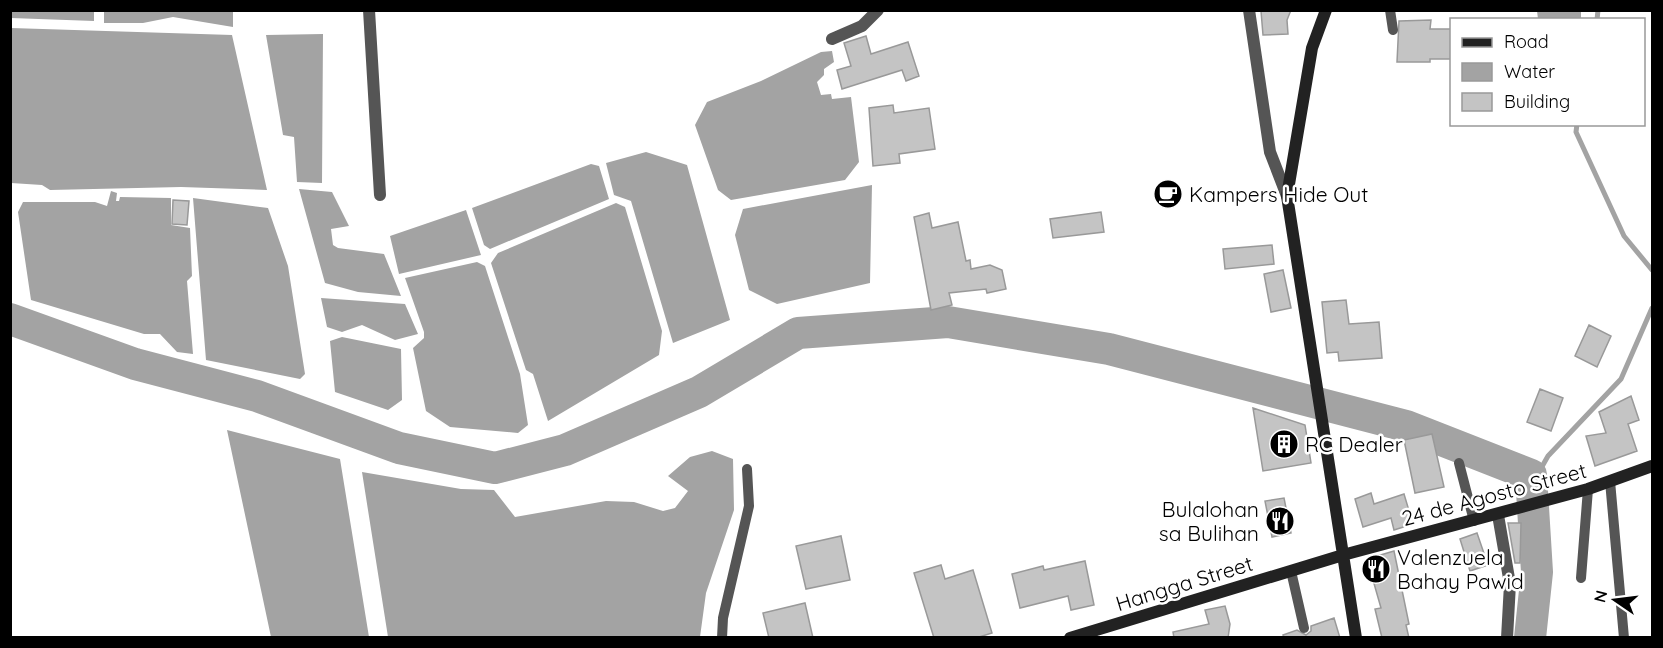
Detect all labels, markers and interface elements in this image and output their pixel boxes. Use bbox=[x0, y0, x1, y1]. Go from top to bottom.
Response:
legend bbox=[1450, 18, 1645, 126]
text: Road bbox=[1504, 30, 1549, 53]
text: Water bbox=[1504, 60, 1555, 83]
text: Building bbox=[1504, 90, 1570, 113]
cafe icon: Kampers Hide Out bbox=[1152, 178, 1184, 210]
place label: Kampers Hide Out bbox=[1189, 181, 1368, 207]
building icon: RC Dealer bbox=[1268, 428, 1300, 460]
place label: RC Dealer bbox=[1305, 431, 1403, 457]
street label: 24 de Agosto Street bbox=[1399, 457, 1589, 531]
place label: Bulalohan sa Bulihan bbox=[1159, 496, 1259, 546]
restaurant icon: Bulalohan sa Bulihan bbox=[1264, 505, 1296, 537]
place label: Valenzuela Bahay Pawid bbox=[1397, 544, 1524, 594]
street label: Hangga Street bbox=[1112, 550, 1256, 616]
restaurant icon: Valenzuela Bahay Pawid bbox=[1360, 553, 1392, 585]
north arrow bbox=[1585, 570, 1645, 630]
text: N bbox=[1589, 588, 1612, 604]

